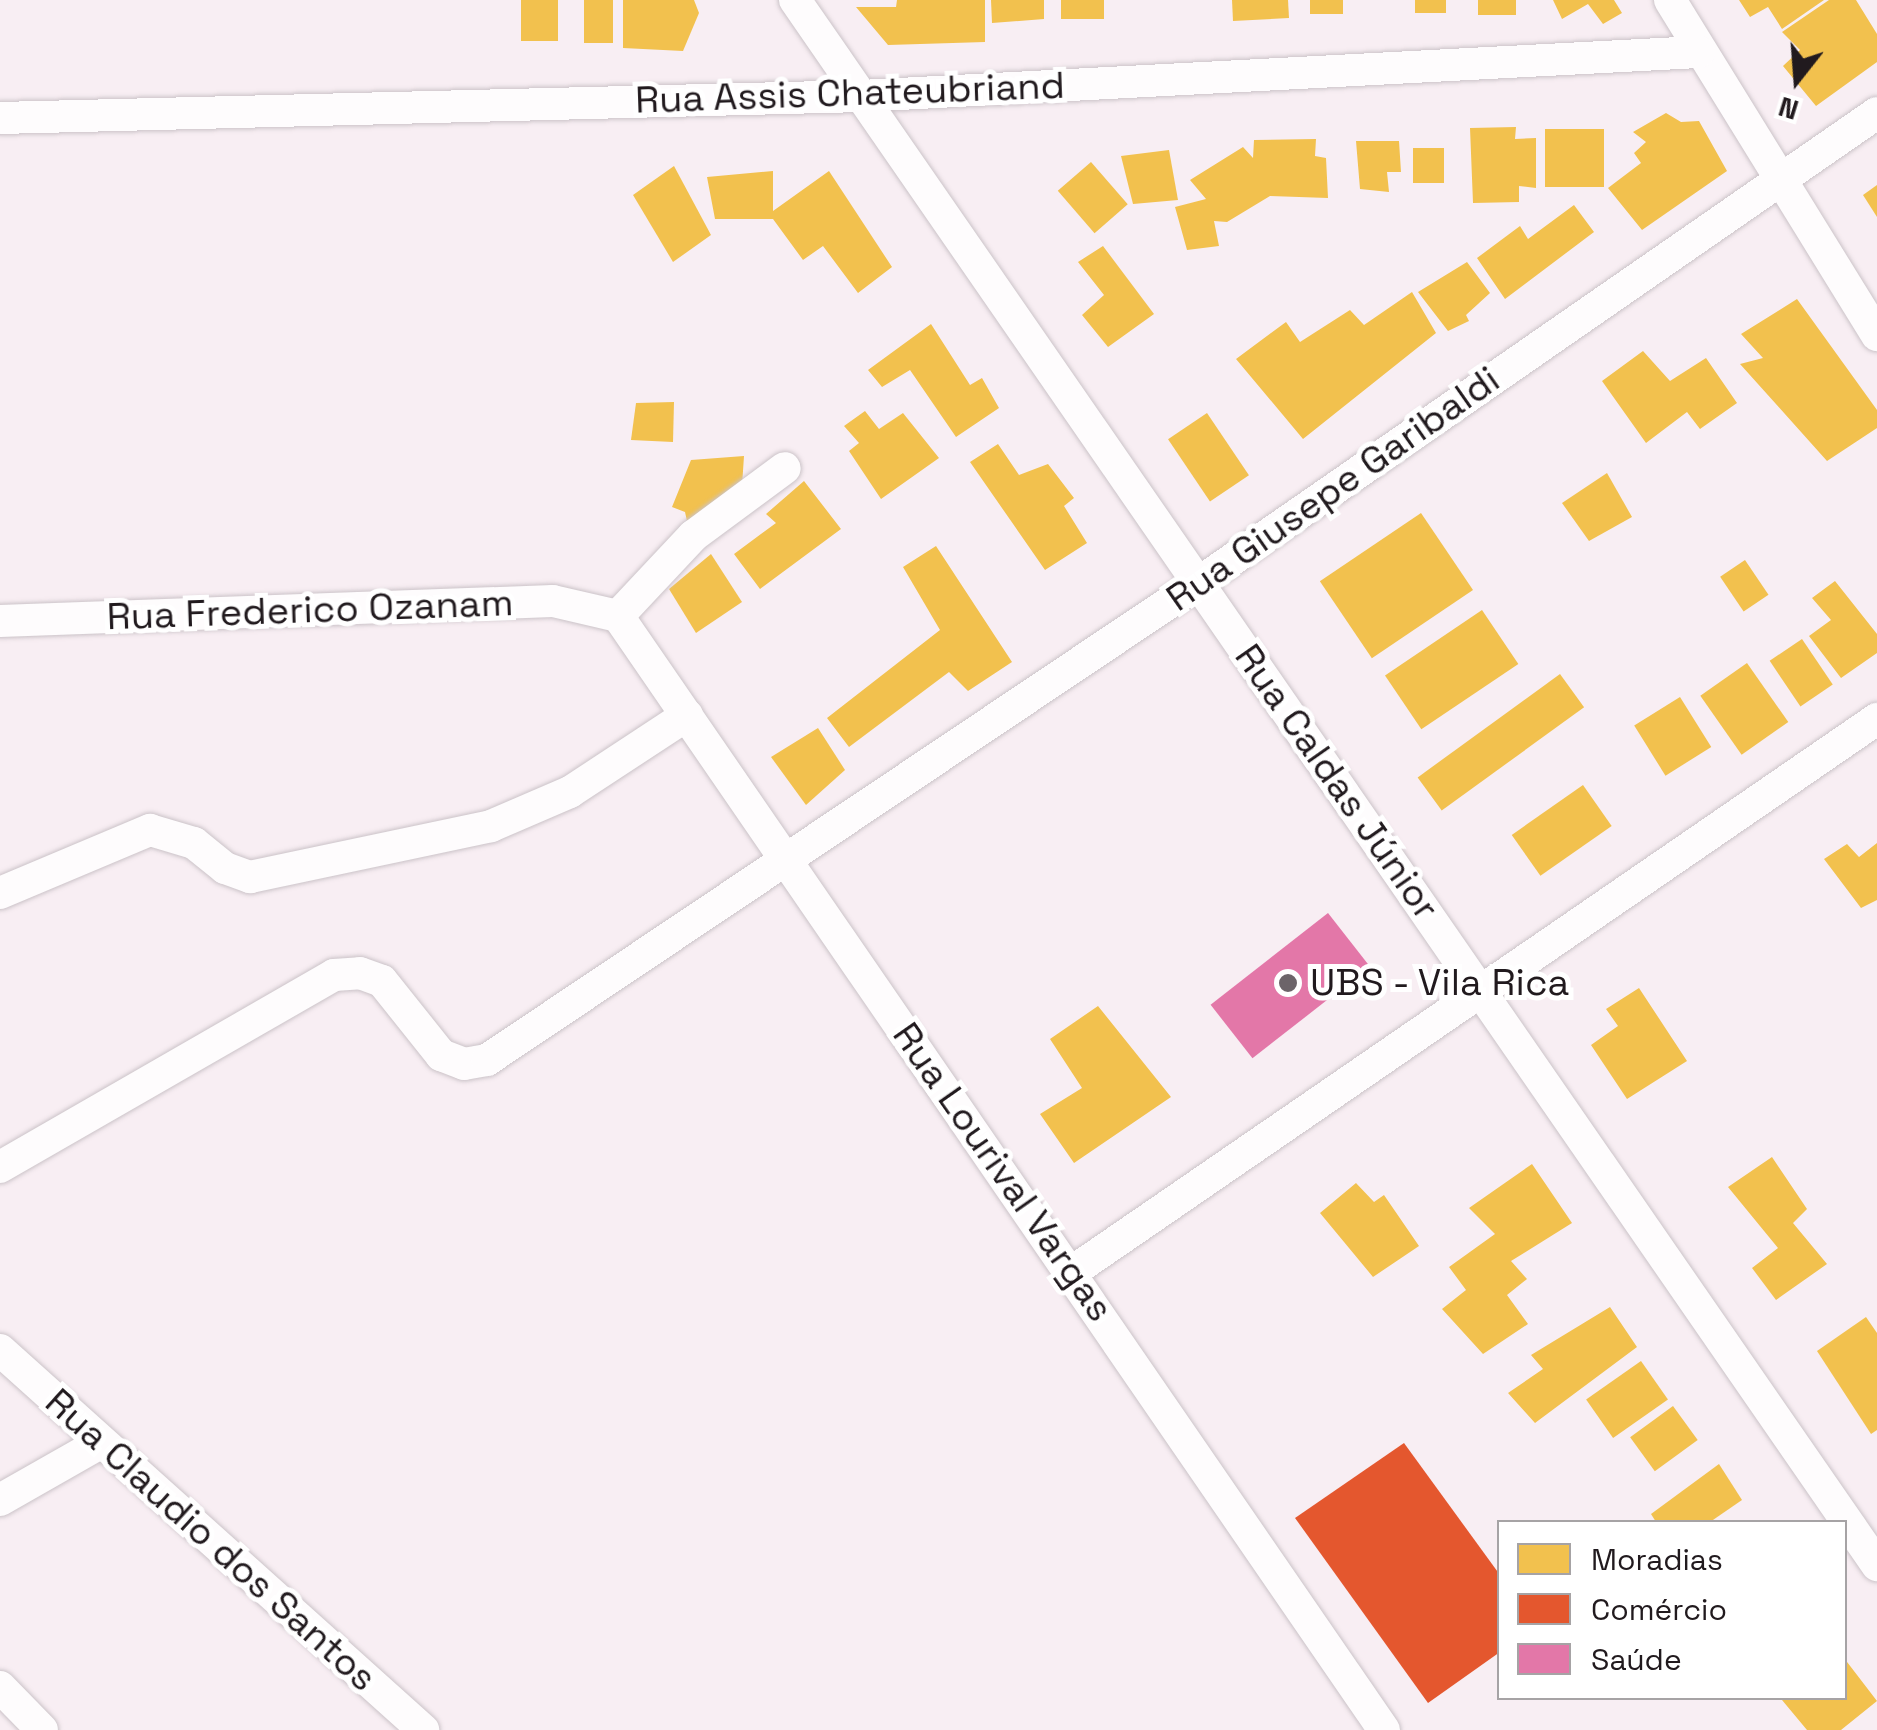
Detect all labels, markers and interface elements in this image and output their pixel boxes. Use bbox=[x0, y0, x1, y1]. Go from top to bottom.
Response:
north arrow bbox=[1747, 30, 1847, 130]
street label: Rua Assis Chateubriand bbox=[634, 63, 1066, 123]
text: N bbox=[1774, 89, 1802, 129]
street label: Rua Giusepe Garibaldi bbox=[1158, 357, 1508, 621]
street label: Rua Frederico Ozanam bbox=[106, 580, 514, 640]
street label: Rua Caldas Júnior bbox=[1225, 636, 1449, 928]
place label: UBS - Vila Rica bbox=[1310, 960, 1572, 1006]
marker: UBS - Vila Rica bbox=[1275, 970, 1301, 996]
street label: Rua Lourival Vargas bbox=[883, 1014, 1123, 1330]
street label: Rua Claudio dos Santos bbox=[36, 1379, 386, 1701]
legend bbox=[1497, 1520, 1847, 1700]
text: Moradias bbox=[1591, 1540, 1723, 1579]
text: Comércio bbox=[1591, 1590, 1727, 1629]
text: Saúde bbox=[1591, 1640, 1682, 1679]

